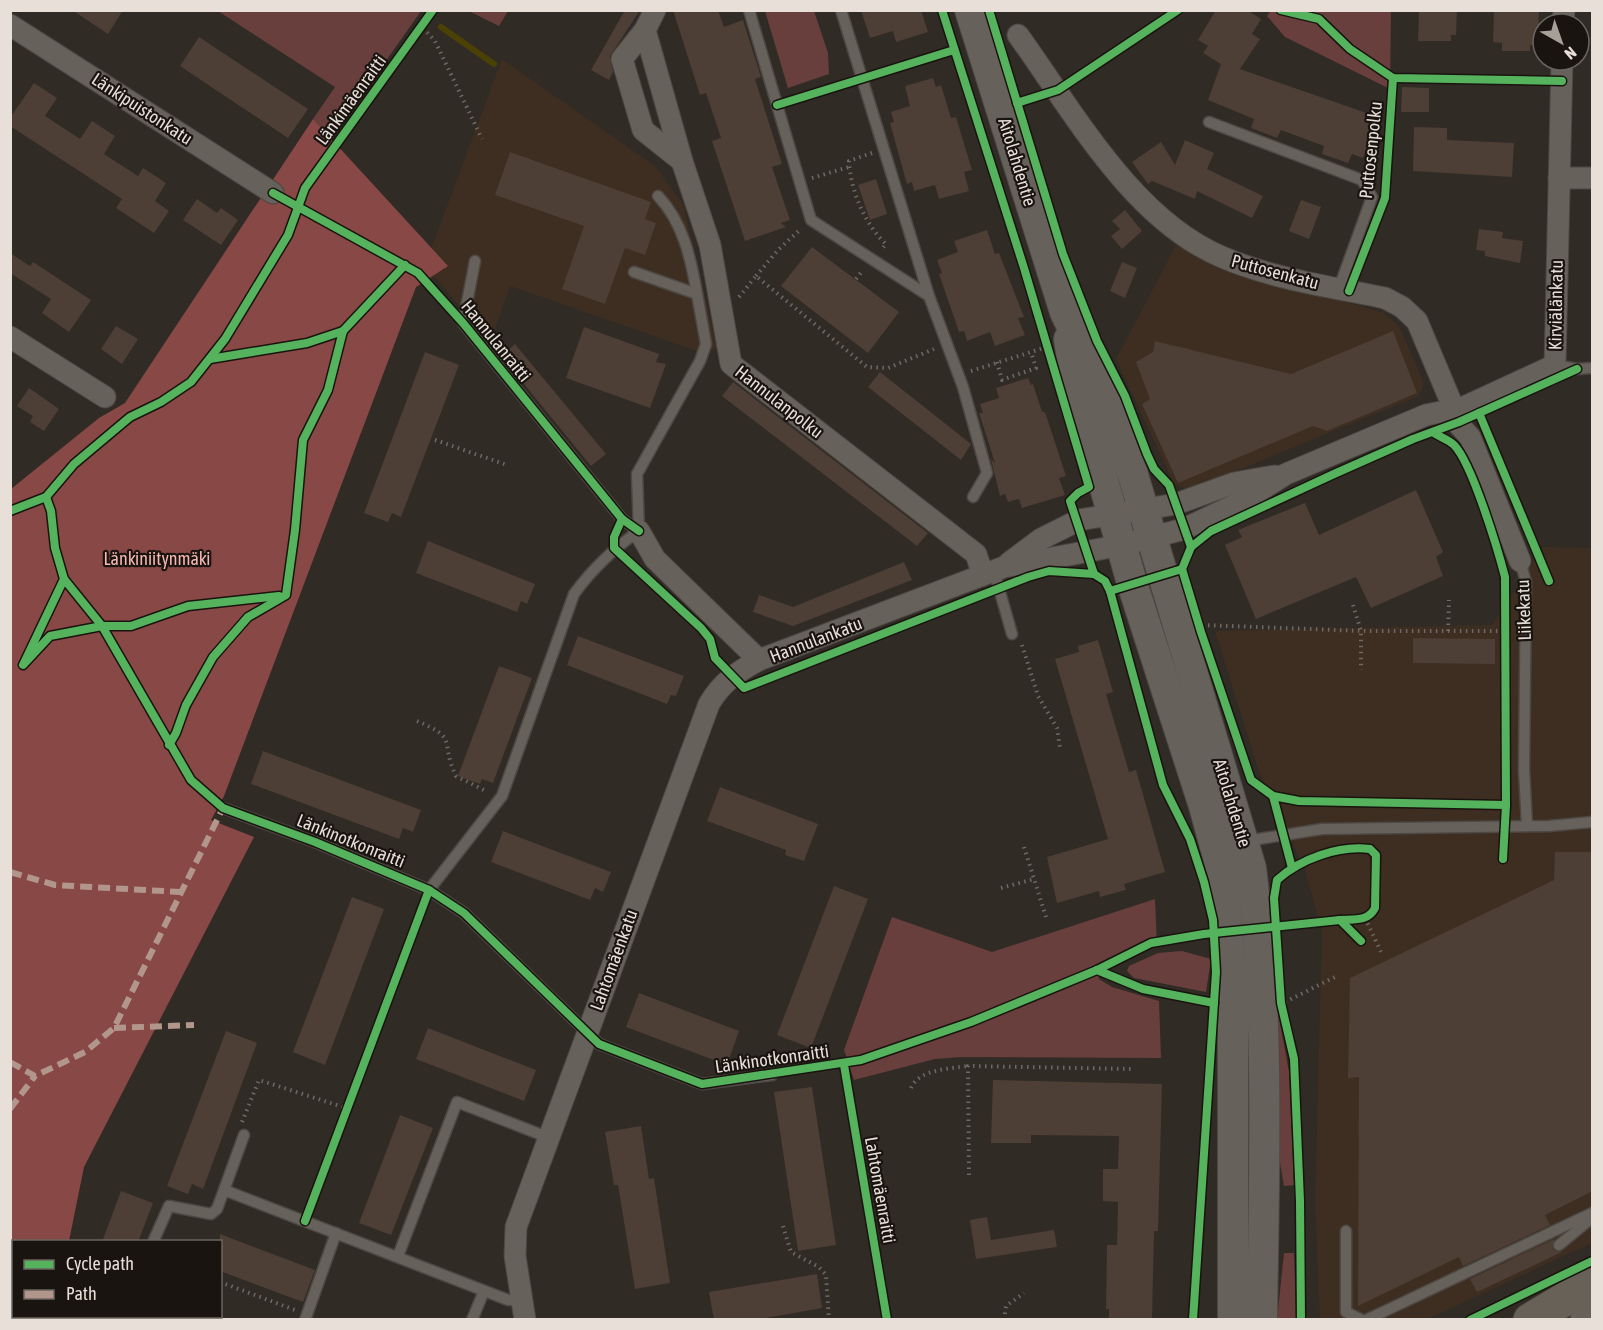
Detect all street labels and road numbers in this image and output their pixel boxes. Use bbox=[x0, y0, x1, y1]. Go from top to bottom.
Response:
street label: Länkimäenraitti bbox=[311, 51, 390, 149]
street label: Länkipuistonkatu bbox=[88, 68, 196, 149]
street label: Puttosenpolku bbox=[1355, 100, 1386, 200]
street label: Aitolahdentie bbox=[994, 115, 1041, 209]
street label: Puttosenkatu bbox=[1229, 250, 1321, 293]
street label: Kirviälänkatu bbox=[1544, 260, 1567, 350]
street label: Hannulanraitti bbox=[457, 296, 536, 386]
street label: Hannulanpolku bbox=[731, 361, 827, 442]
street label: Liikekatu bbox=[1512, 579, 1535, 641]
street label: Hannulankatu bbox=[767, 612, 865, 667]
street label: Aitolahdentie bbox=[1209, 756, 1256, 850]
street label: Länkinotkonraitti bbox=[294, 809, 408, 872]
street label: Lahtomäenkatu bbox=[586, 906, 642, 1013]
street label: Länkinotkonraitti bbox=[714, 1040, 830, 1077]
street label: Lahtomäenraitti bbox=[861, 1135, 900, 1245]

